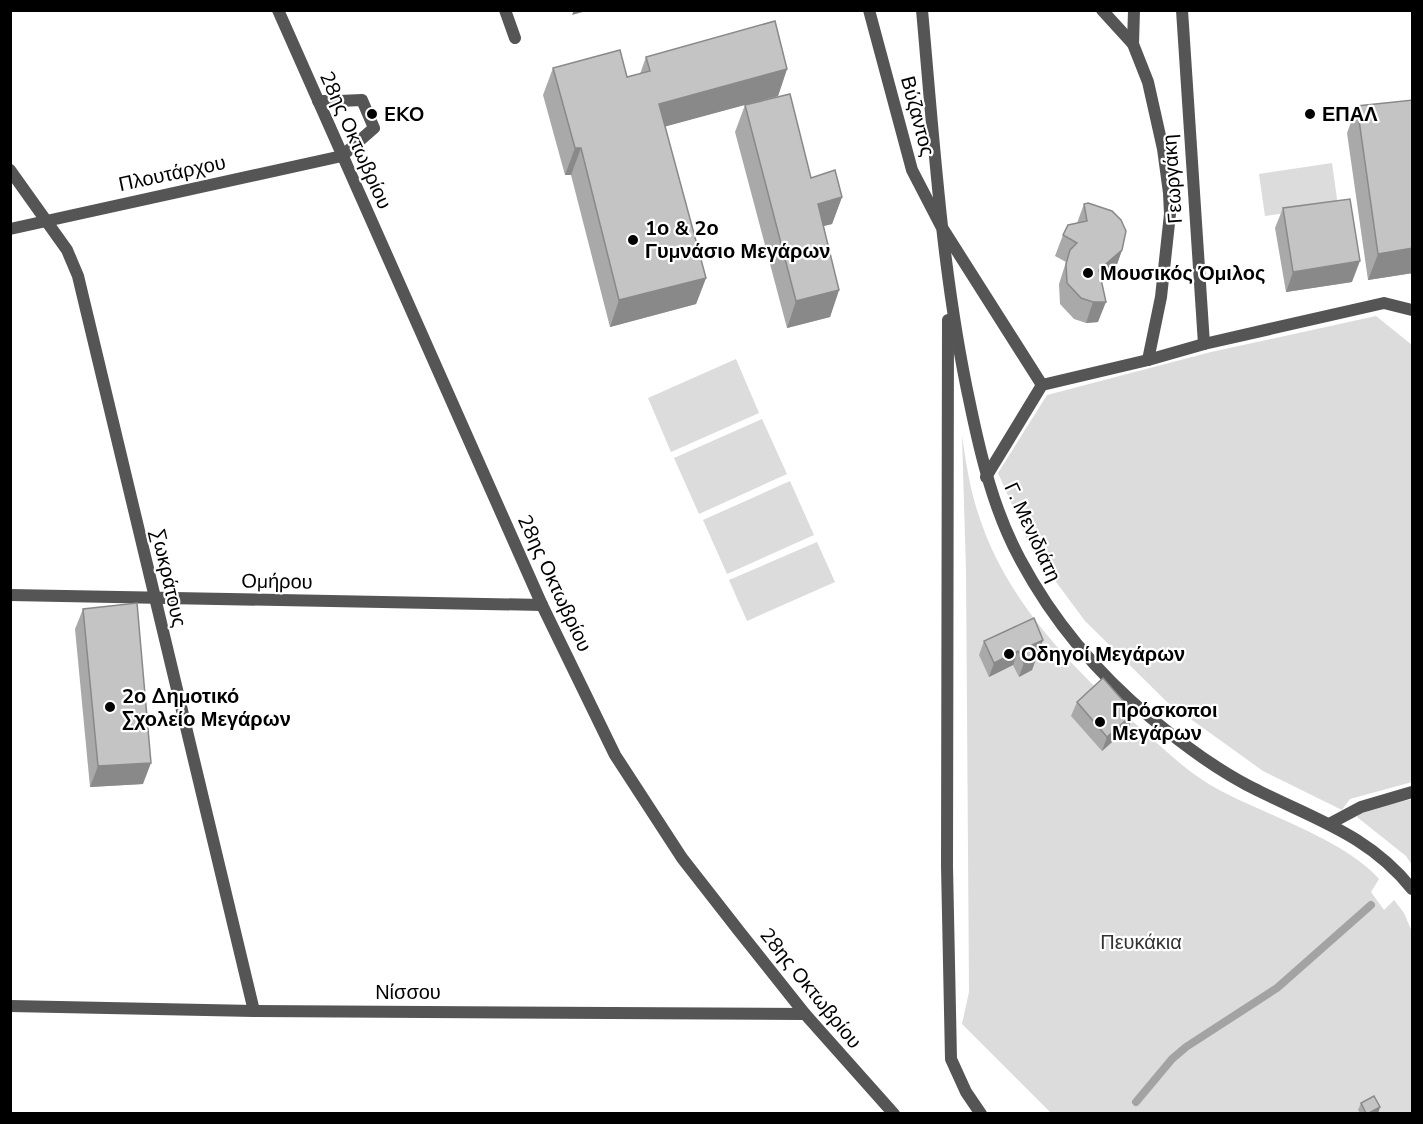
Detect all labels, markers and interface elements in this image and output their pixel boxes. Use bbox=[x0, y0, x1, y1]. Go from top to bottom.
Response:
street label: 28ης Οκτωβρίου bbox=[313, 67, 398, 213]
street label: Βύζαντος bbox=[894, 73, 941, 159]
place label: EKO bbox=[384, 101, 424, 128]
place label: ΕΠΑΛ bbox=[1322, 101, 1378, 128]
marker: EKO bbox=[365, 107, 379, 121]
marker: ΕΠΑΛ bbox=[1303, 107, 1317, 121]
street label: Γεωργάκη bbox=[1156, 133, 1189, 225]
street label: Πλουτάρχου bbox=[116, 149, 228, 198]
place label: 1ο & 2ο Γυμνάσιο Μεγάρων bbox=[645, 215, 830, 265]
marker: 1ο & 2ο Γυμνάσιο Μεγάρων bbox=[626, 233, 640, 247]
place label: Μουσικός Όμιλος bbox=[1100, 260, 1265, 287]
marker: Μουσικός Όμιλος bbox=[1081, 266, 1095, 280]
street label: Γ. Μενιδιάτη bbox=[998, 478, 1067, 586]
street label: 28ης Οκτωβρίου bbox=[511, 510, 598, 656]
street label: Σωκράτους bbox=[144, 526, 193, 630]
street label: Ομήρου bbox=[241, 567, 313, 596]
place label: Οδηγοί Μεγάρων bbox=[1021, 641, 1185, 668]
marker: Οδηγοί Μεγάρων bbox=[1002, 647, 1016, 661]
place label: 2ο Δημοτικό Σχολείο Μεγάρων bbox=[122, 683, 291, 733]
place label: Πρόσκοποι Μεγάρων bbox=[1112, 697, 1218, 747]
marker: 2ο Δημοτικό Σχολείο Μεγάρων bbox=[103, 700, 117, 714]
marker: Πρόσκοποι Μεγάρων bbox=[1093, 715, 1107, 729]
street label: 28ης Οκτωβρίου bbox=[754, 922, 868, 1054]
park label: Πευκάκια bbox=[1100, 929, 1182, 956]
street label: Νίσσου bbox=[375, 979, 441, 1006]

